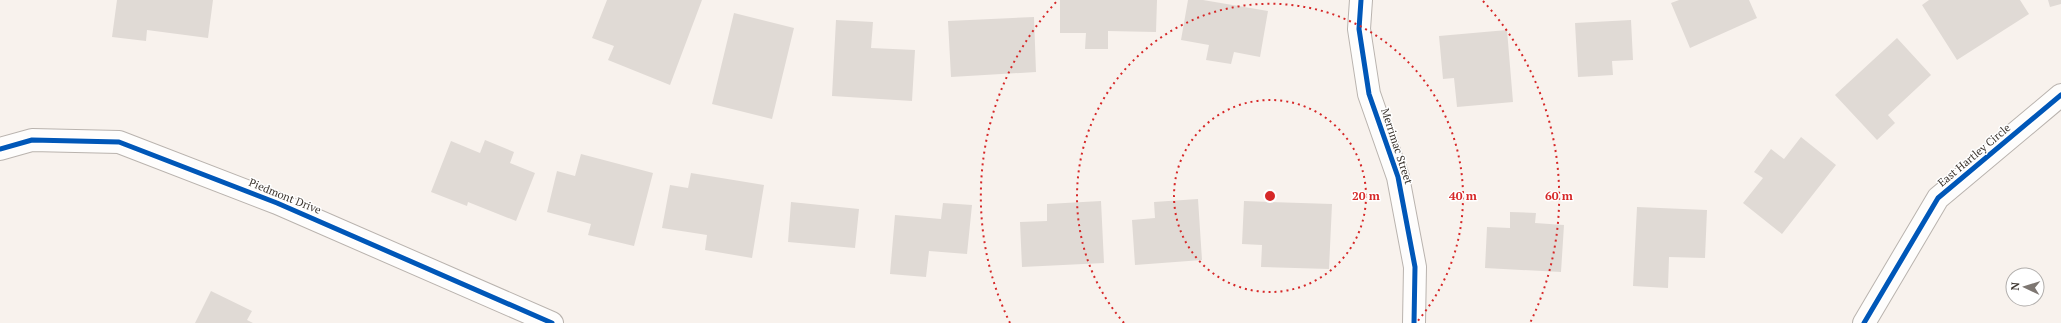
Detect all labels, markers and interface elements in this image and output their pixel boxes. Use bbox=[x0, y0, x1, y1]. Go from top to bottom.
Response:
street label: Merrimac Street bbox=[1378, 106, 1416, 186]
street label: East Hartley Circle bbox=[1935, 120, 2014, 190]
street label: Piedmont Drive bbox=[247, 175, 324, 217]
text: 20 m bbox=[1352, 188, 1380, 203]
text: 40 m bbox=[1449, 188, 1477, 203]
text: 60 m bbox=[1545, 188, 1573, 203]
centre of rings bbox=[1263, 189, 1277, 203]
north arrow bbox=[2005, 267, 2045, 307]
text: N bbox=[2008, 281, 2022, 291]

